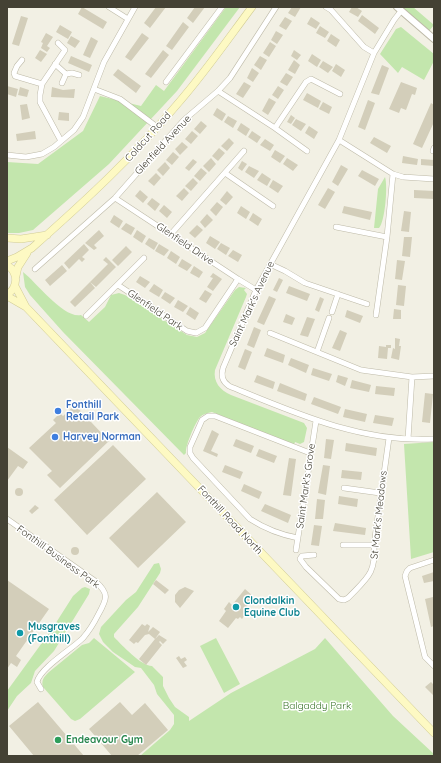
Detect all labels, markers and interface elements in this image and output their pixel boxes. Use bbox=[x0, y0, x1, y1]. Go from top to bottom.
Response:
street label: Coldcut Road bbox=[123, 110, 173, 164]
street label: Glenfield Avenue bbox=[132, 113, 194, 177]
street label: Glenfield Drive bbox=[154, 220, 216, 268]
street label: Saint Mark's Avenue bbox=[227, 259, 277, 349]
street label: Glenfield Park bbox=[125, 287, 185, 333]
place label: Fonthill Retail Park bbox=[66, 399, 119, 422]
marker: Fonthill Retail Park bbox=[53, 406, 63, 416]
place label: Harvey Norman bbox=[63, 431, 141, 443]
marker: Harvey Norman bbox=[50, 432, 60, 442]
street label: Saint Mark's Grove bbox=[294, 443, 318, 529]
street label: St Mark's Meadows bbox=[368, 470, 390, 560]
street label: Fonthill Road North bbox=[195, 483, 265, 557]
street label: Fonthill Business Park bbox=[14, 523, 102, 591]
place label: Clondalkin Equine Club bbox=[244, 595, 300, 618]
marker: Clondalkin Equine Club bbox=[231, 602, 241, 612]
place label: Musgraves (Fonthill) bbox=[28, 621, 80, 644]
marker: Musgraves (Fonthill) bbox=[15, 628, 25, 638]
park label: Balgaddy Park bbox=[283, 700, 351, 712]
place label: Endeavour Gym bbox=[66, 734, 143, 746]
marker: Endeavour Gym bbox=[53, 735, 63, 745]

